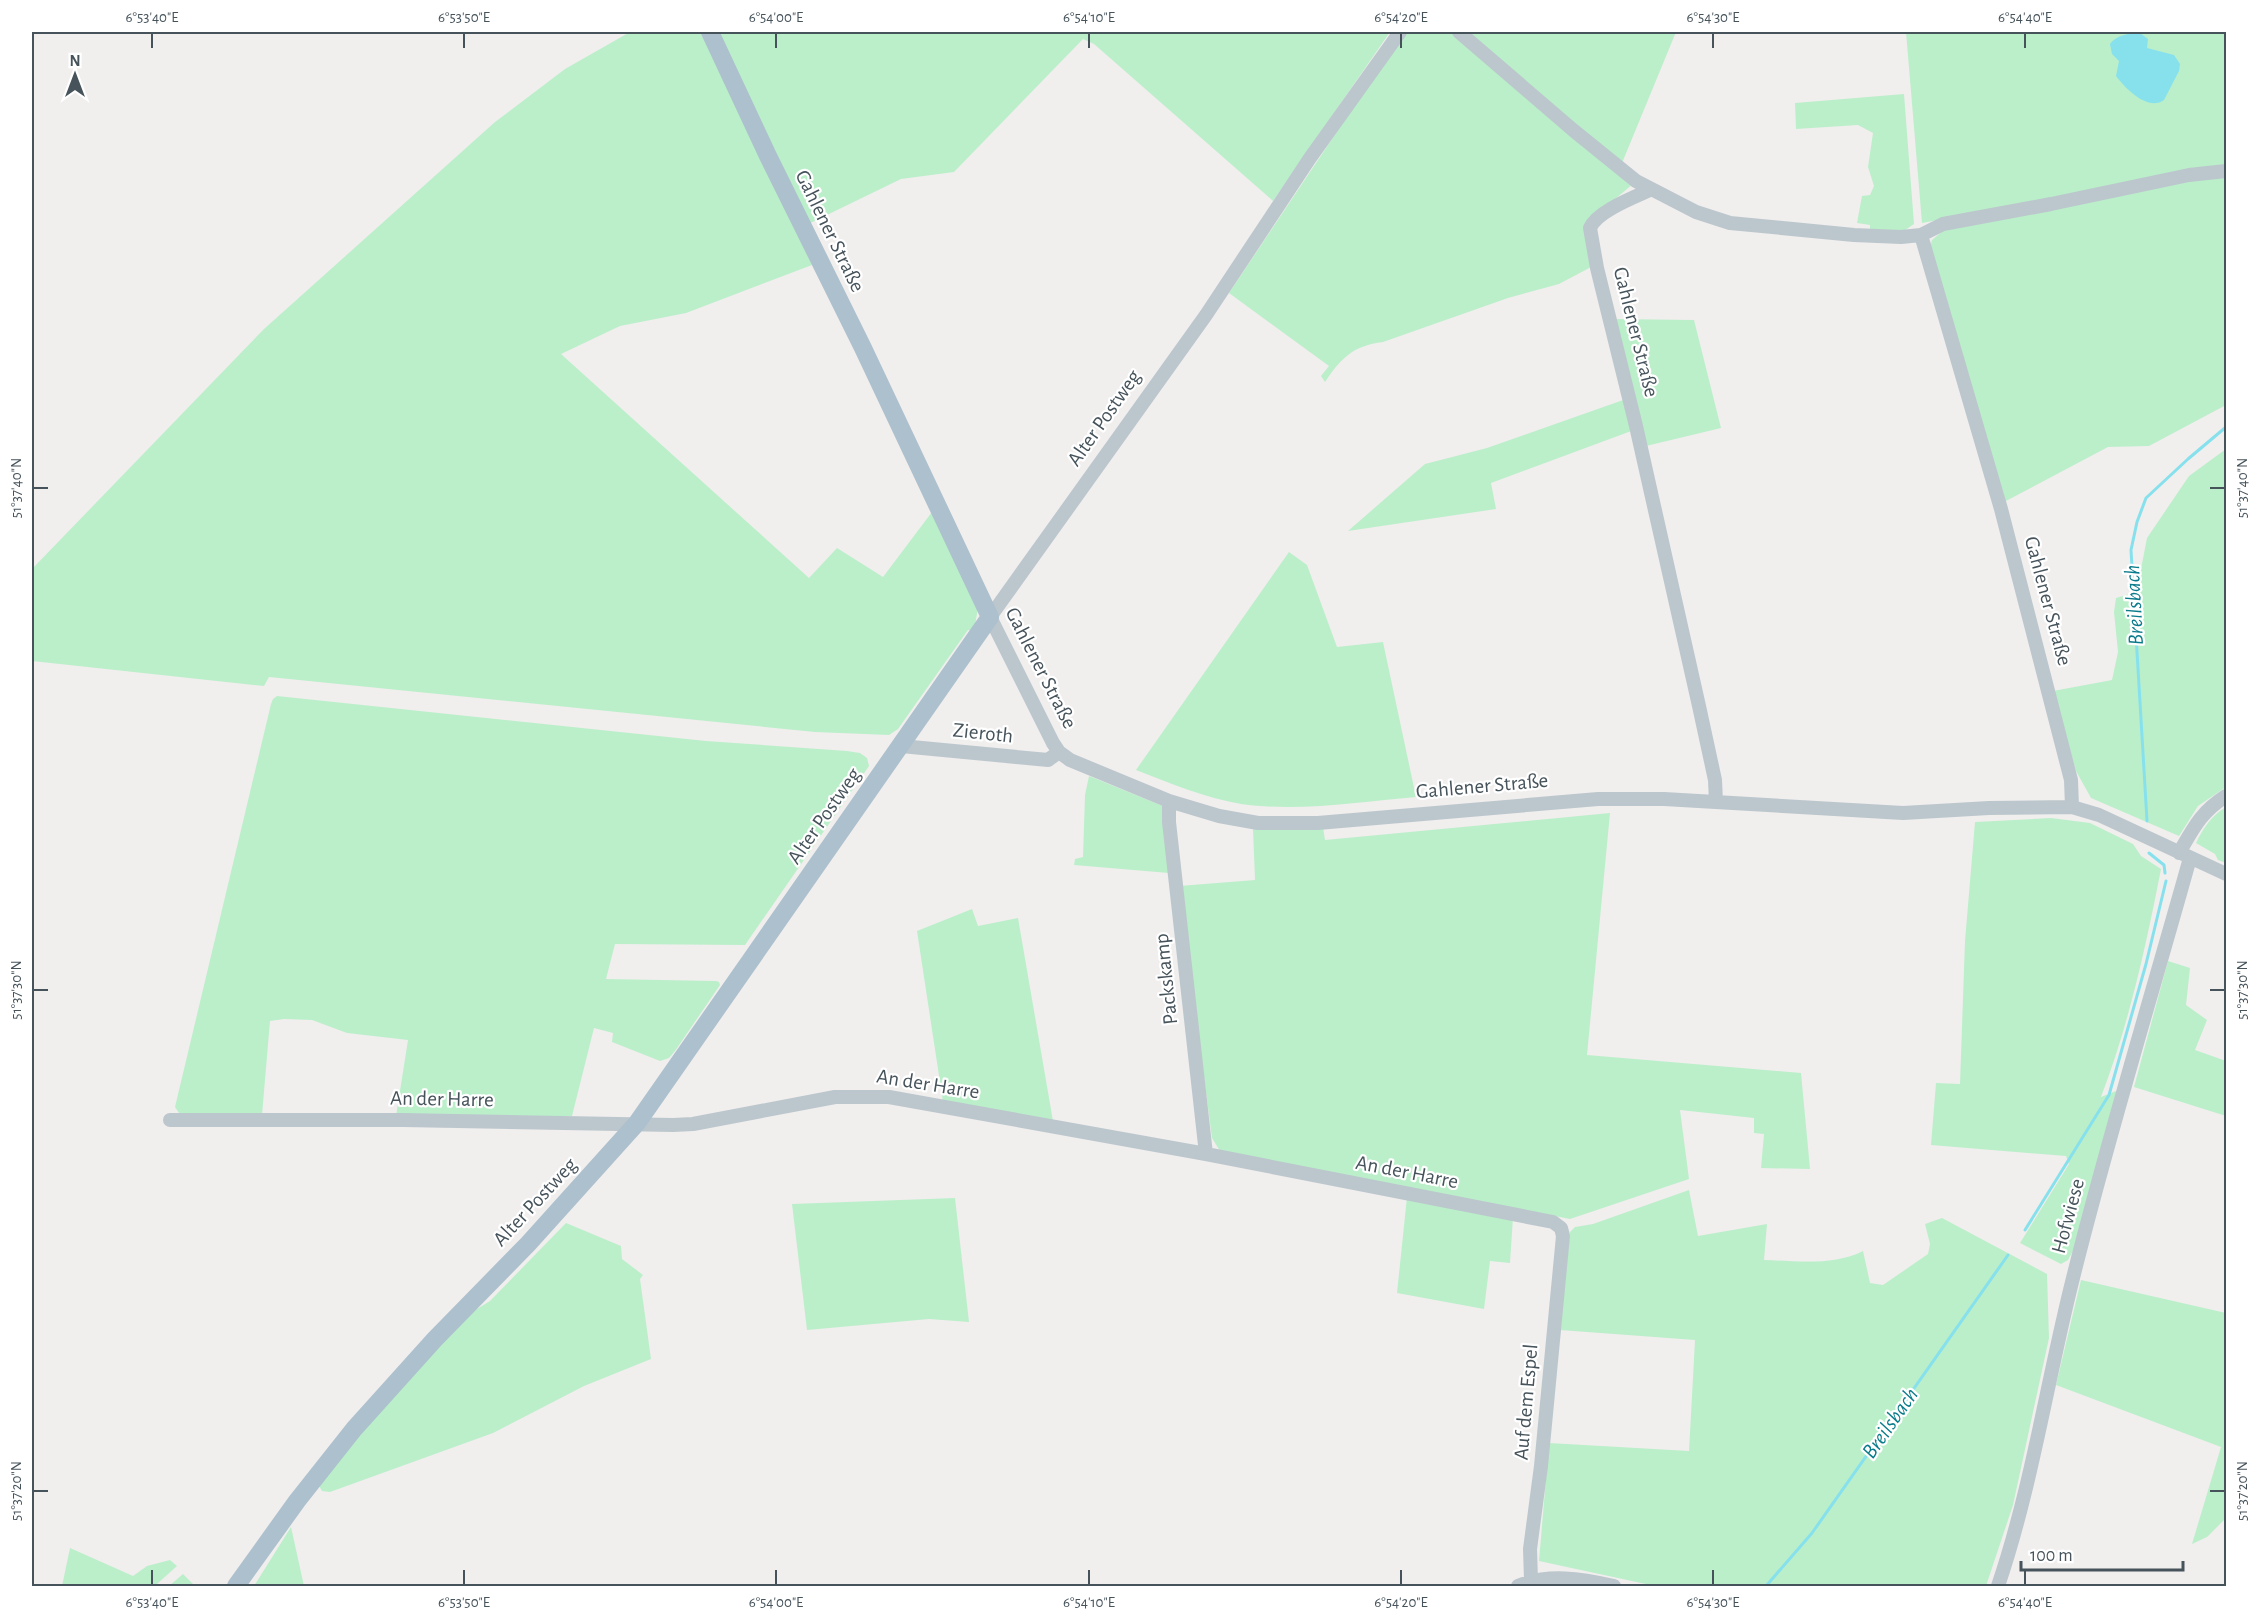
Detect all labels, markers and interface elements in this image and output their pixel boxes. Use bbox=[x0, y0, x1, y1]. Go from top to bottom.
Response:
text: 6°53'40"E bbox=[126, 10, 178, 25]
text: 6°53'50"E bbox=[438, 10, 490, 25]
text: 6°54'00"E bbox=[749, 10, 803, 25]
text: 6°54'10"E bbox=[1063, 10, 1115, 25]
text: 6°54'20"E bbox=[1374, 10, 1428, 25]
text: 6°54'30"E bbox=[1687, 10, 1739, 25]
text: 6°54'40"E bbox=[1998, 10, 2052, 25]
north arrow bbox=[45, 45, 105, 105]
text: N bbox=[69, 53, 81, 69]
street label: Gahlener Straße bbox=[791, 167, 869, 295]
street label: Gahlener Straße bbox=[1610, 265, 1662, 399]
street label: Alter Postweg bbox=[1063, 365, 1145, 470]
text: 51°37'40"N bbox=[9, 458, 24, 518]
text: 51°37'40"N bbox=[2235, 458, 2250, 518]
street label: Gahlener Straße bbox=[2021, 534, 2075, 668]
water label: Breilsbach bbox=[2121, 564, 2147, 646]
street label: Gahlener Straße bbox=[1001, 604, 1081, 732]
street label: Zieroth bbox=[952, 719, 1014, 747]
street label: Alter Postweg bbox=[783, 763, 865, 868]
street label: Gahlener Straße bbox=[1415, 770, 1549, 802]
street label: Packskamp bbox=[1151, 932, 1181, 1026]
text: 51°37'30"N bbox=[9, 960, 24, 1020]
text: 51°37'30"N bbox=[2235, 960, 2250, 1020]
street label: An der Harre bbox=[875, 1066, 981, 1102]
street label: An der Harre bbox=[390, 1088, 494, 1110]
street label: An der Harre bbox=[1354, 1152, 1460, 1192]
street label: Alter Postweg bbox=[489, 1153, 581, 1250]
street label: Hofwiese bbox=[2048, 1176, 2088, 1256]
street label: Auf dem Espel bbox=[1510, 1343, 1542, 1461]
water label: Breilsbach bbox=[1858, 1384, 1922, 1462]
text: 51°37'20"N bbox=[9, 1461, 24, 1521]
text: 51°37'20"N bbox=[2235, 1461, 2250, 1521]
scale bar bbox=[2021, 1534, 2183, 1572]
text: 100 m bbox=[2030, 1547, 2073, 1565]
text: 6°53'40"E bbox=[126, 1595, 178, 1610]
text: 6°53'50"E bbox=[438, 1595, 490, 1610]
text: 6°54'00"E bbox=[749, 1595, 803, 1610]
text: 6°54'10"E bbox=[1063, 1595, 1115, 1610]
text: 6°54'20"E bbox=[1374, 1595, 1428, 1610]
text: 6°54'30"E bbox=[1687, 1595, 1739, 1610]
text: 6°54'40"E bbox=[1998, 1595, 2052, 1610]

